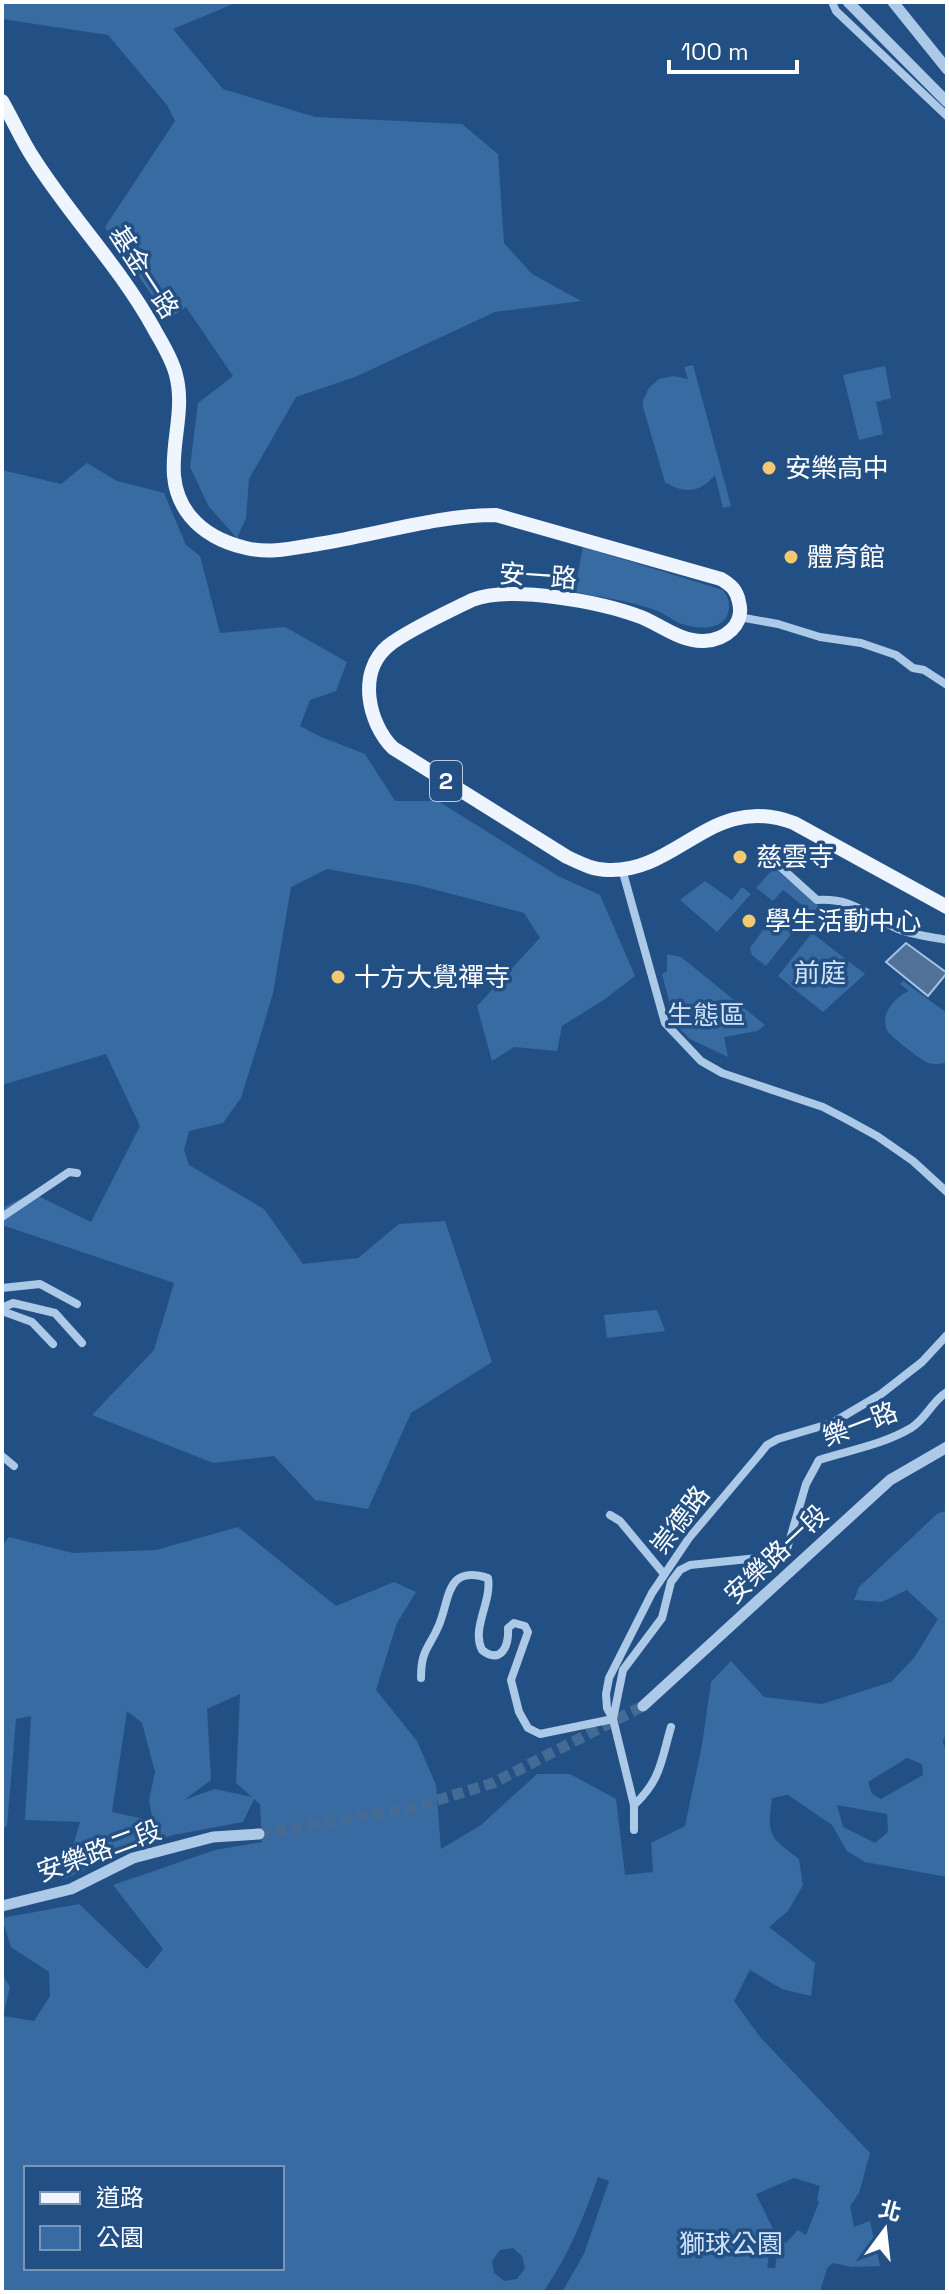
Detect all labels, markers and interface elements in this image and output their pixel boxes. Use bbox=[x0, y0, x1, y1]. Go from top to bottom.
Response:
scale bar bbox=[669, 24, 797, 74]
text: 100 m bbox=[681, 36, 749, 67]
street label: 基金一路 bbox=[101, 219, 187, 325]
place label: 安樂高中 bbox=[785, 451, 889, 485]
marker: 安樂高中 bbox=[760, 459, 778, 477]
place label: 體育館 bbox=[807, 540, 885, 574]
marker: 體育館 bbox=[782, 548, 800, 566]
street label: 安一路 bbox=[498, 556, 578, 596]
road number: 2 bbox=[430, 761, 462, 801]
place label: 慈雲寺 bbox=[756, 840, 834, 874]
marker: 慈雲寺 bbox=[731, 848, 749, 866]
place label: 學生活動中心 bbox=[765, 904, 921, 938]
marker: 學生活動中心 bbox=[740, 912, 758, 930]
park label: 前庭 bbox=[794, 956, 846, 990]
place label: 十方大覺禪寺 bbox=[354, 960, 510, 994]
marker: 十方大覺禪寺 bbox=[329, 968, 347, 986]
park label: 生態區 bbox=[667, 998, 745, 1032]
street label: 樂一路 bbox=[817, 1394, 903, 1454]
street label: 崇德路 bbox=[643, 1479, 717, 1561]
street label: 安樂路一段 bbox=[717, 1497, 835, 1611]
street label: 安樂路二段 bbox=[32, 1813, 166, 1889]
legend bbox=[24, 2166, 284, 2270]
text: 道路 bbox=[96, 2182, 144, 2213]
north arrow bbox=[845, 2190, 925, 2270]
text: 北 bbox=[876, 2194, 904, 2227]
text: 公園 bbox=[96, 2222, 144, 2253]
park label: 獅球公園 bbox=[679, 2227, 783, 2261]

